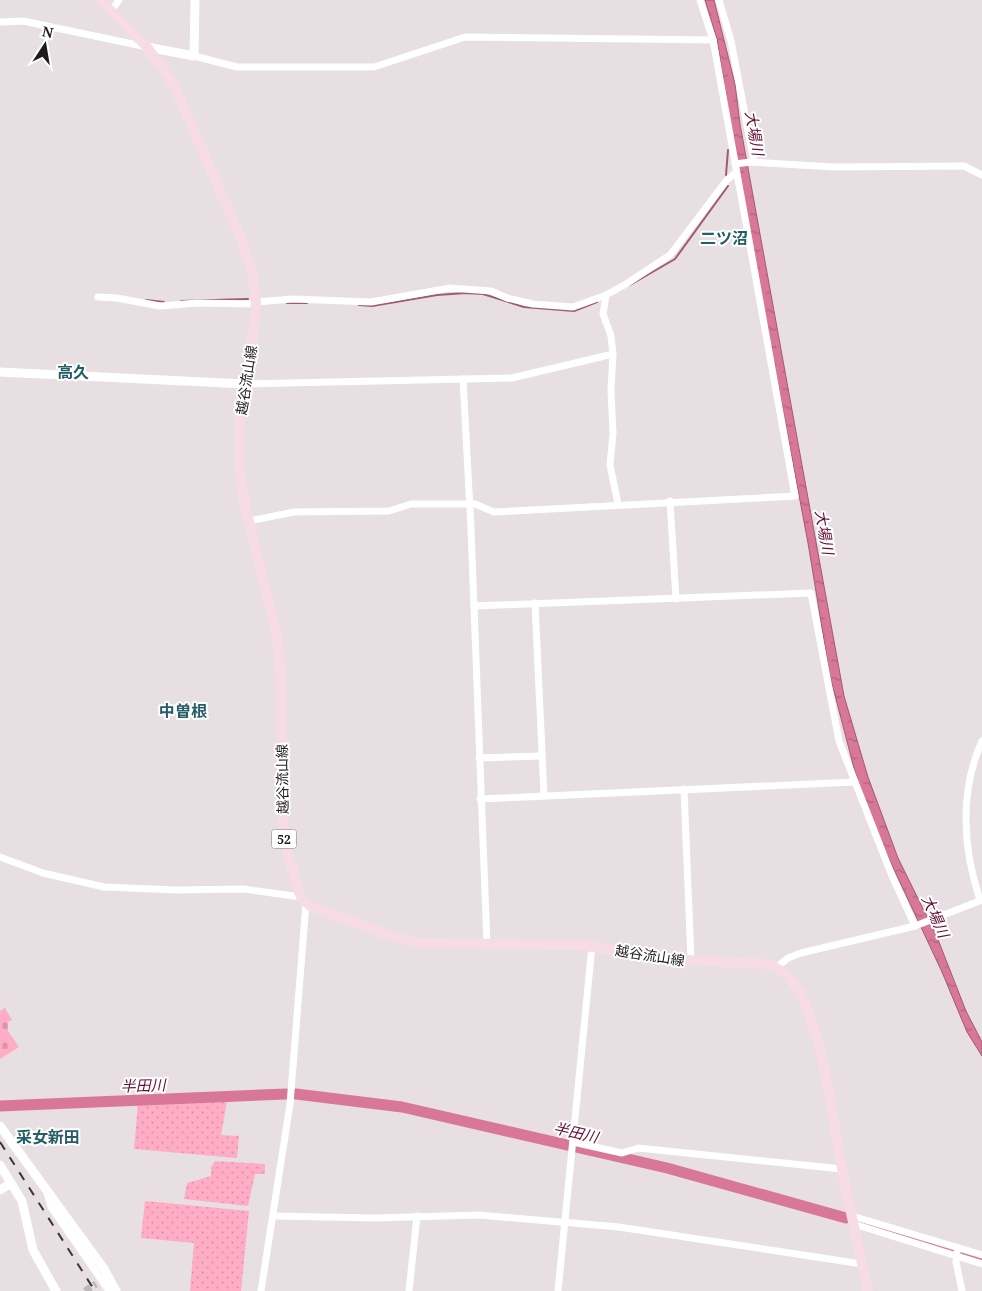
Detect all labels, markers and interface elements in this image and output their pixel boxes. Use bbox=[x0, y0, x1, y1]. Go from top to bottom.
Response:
north arrow bbox=[20, 20, 70, 70]
text: N bbox=[40, 21, 55, 42]
water label: 大場川 bbox=[741, 109, 769, 159]
district label: 二ツ沼 bbox=[700, 227, 748, 249]
street label: 越谷流山線 bbox=[231, 344, 261, 416]
district label: 高久 bbox=[57, 361, 89, 383]
water label: 大場川 bbox=[811, 508, 839, 558]
district label: 中曽根 bbox=[159, 700, 207, 722]
street label: 越谷流山線 bbox=[272, 744, 292, 814]
road number: 52 bbox=[272, 830, 296, 849]
water label: 大場川 bbox=[918, 891, 955, 942]
street label: 越谷流山線 bbox=[614, 940, 686, 970]
water label: 半田川 bbox=[120, 1074, 168, 1096]
water label: 半田川 bbox=[552, 1117, 602, 1147]
district label: 采女新田 bbox=[16, 1126, 80, 1148]

